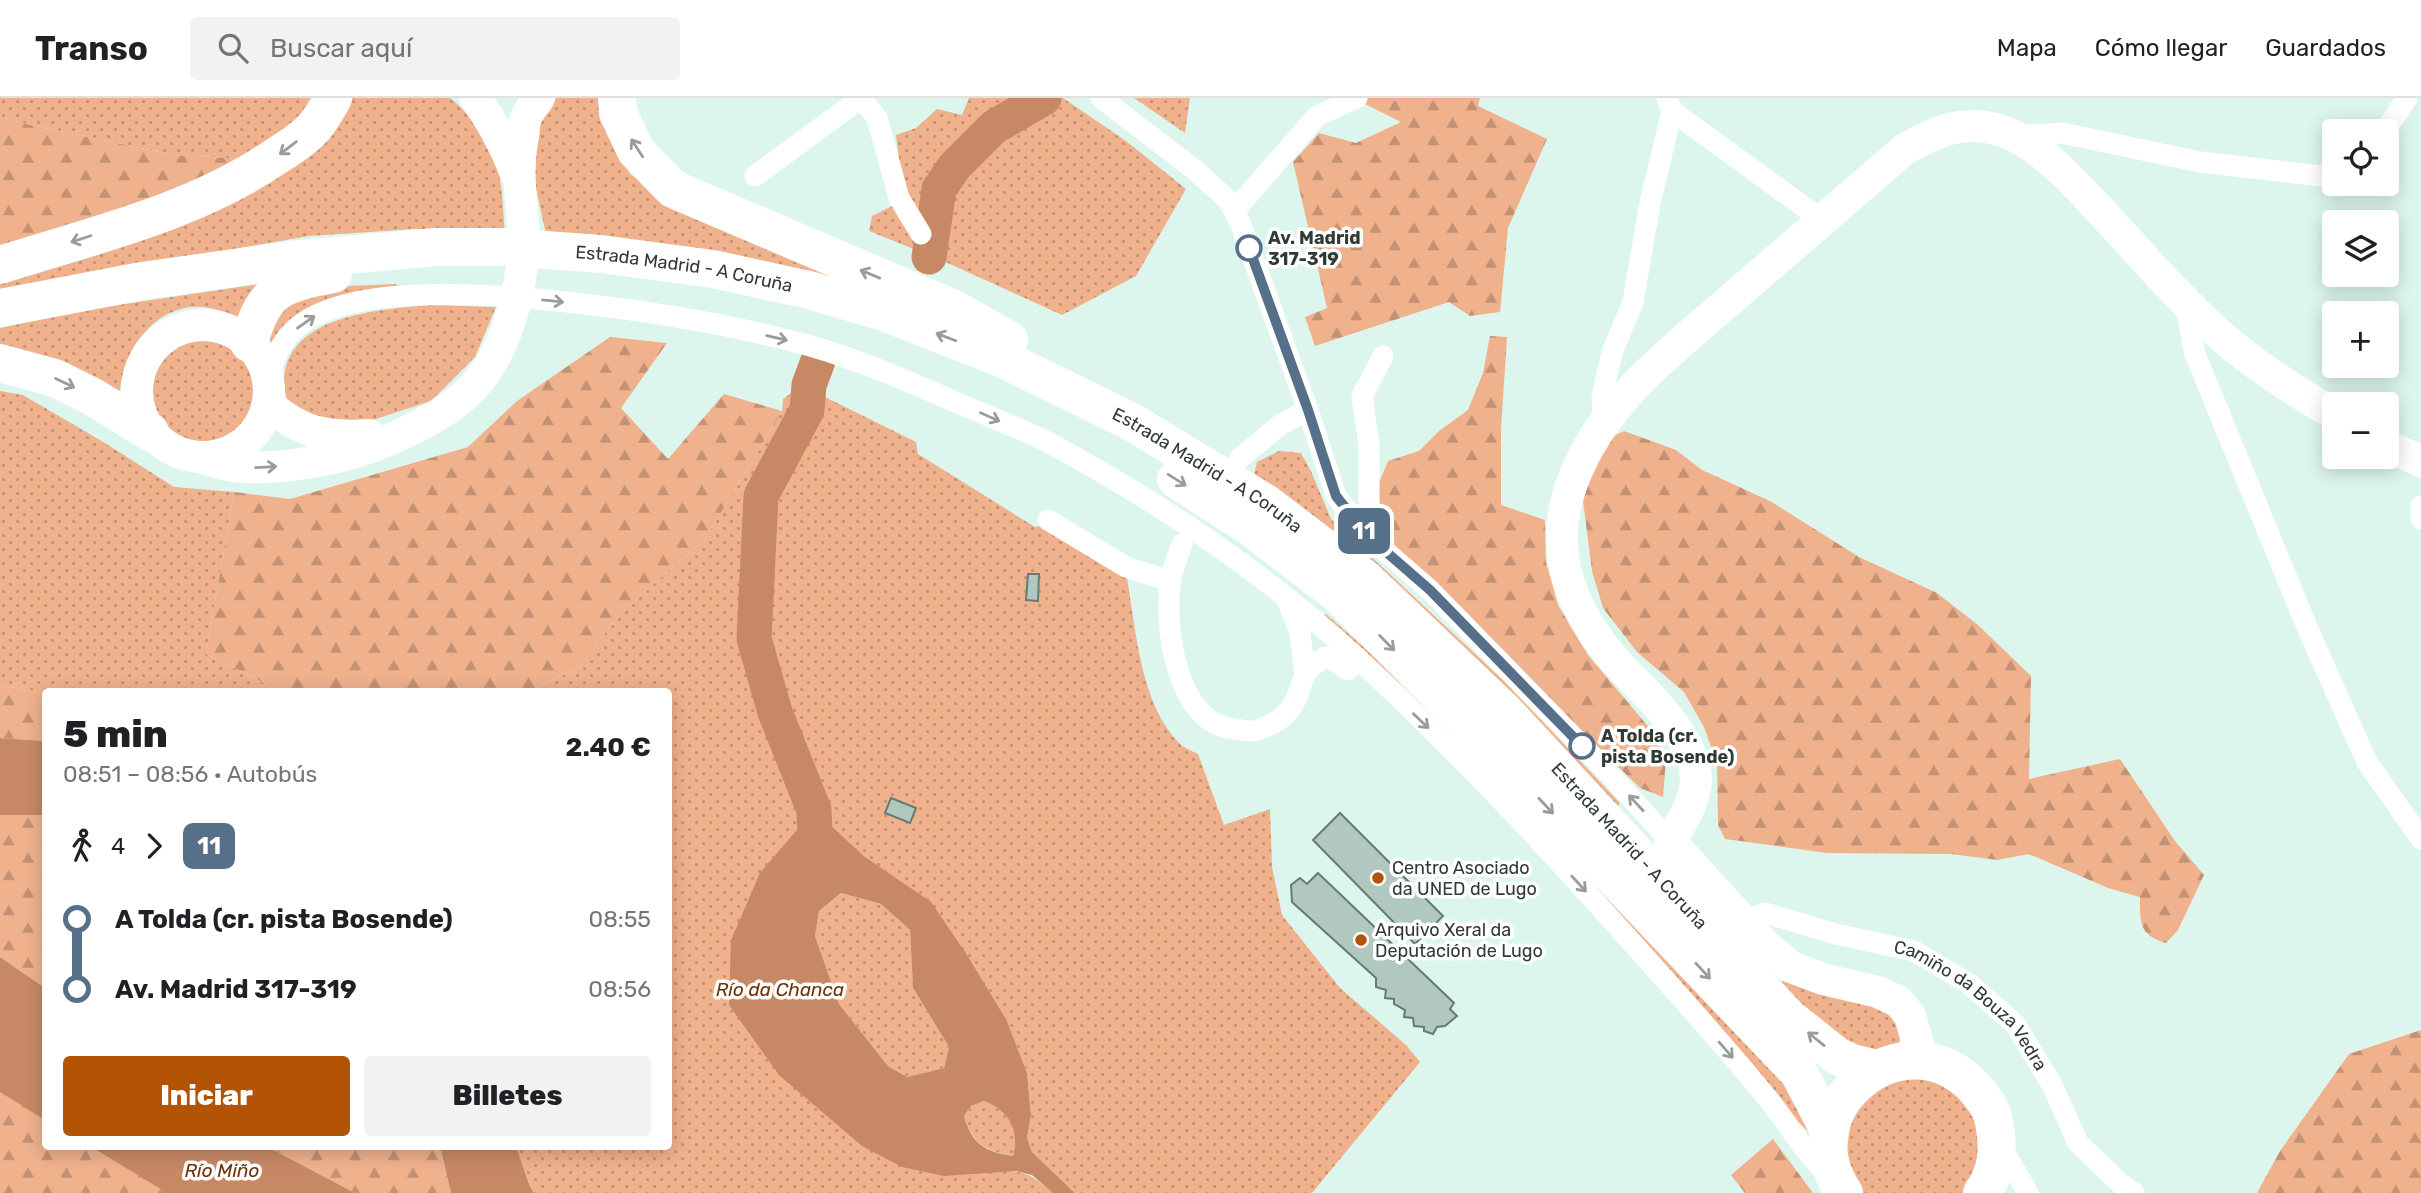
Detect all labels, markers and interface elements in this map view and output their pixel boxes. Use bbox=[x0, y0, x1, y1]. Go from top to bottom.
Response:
search box bbox=[190, 17, 680, 80]
text: Transo bbox=[35, 29, 148, 68]
icon: search bbox=[214, 29, 252, 67]
text: Buscar aquí bbox=[270, 33, 412, 64]
text: Mapa bbox=[1997, 34, 2057, 62]
text: Cómo llegar bbox=[2095, 34, 2227, 62]
text: Guardados bbox=[2265, 34, 2386, 62]
map controls bbox=[2322, 119, 2399, 469]
button: locate bbox=[2322, 119, 2399, 196]
one-way arrow bbox=[630, 139, 644, 158]
one-way arrow bbox=[279, 141, 298, 155]
button: layers bbox=[2322, 210, 2399, 287]
place label: Av. Madrid 317-319 bbox=[1268, 227, 1361, 270]
one-way arrow bbox=[70, 233, 92, 246]
marker: Av. Madrid 317-319 bbox=[1236, 235, 1262, 261]
street label: Estrada Madrid - A Coruña bbox=[575, 241, 794, 297]
one-way arrow bbox=[860, 266, 882, 279]
one-way arrow bbox=[541, 295, 564, 308]
button: + bbox=[2322, 301, 2399, 378]
one-way arrow bbox=[296, 315, 315, 329]
one-way arrow bbox=[936, 329, 958, 342]
one-way arrow bbox=[765, 332, 788, 345]
one-way arrow bbox=[54, 377, 75, 391]
button: − bbox=[2322, 392, 2399, 469]
street label: Estrada Madrid - A Coruña bbox=[1109, 403, 1306, 538]
one-way arrow bbox=[979, 411, 1000, 424]
one-way arrow bbox=[254, 460, 277, 473]
one-way arrow bbox=[1167, 472, 1186, 487]
line badge: 11 bbox=[1332, 508, 1396, 554]
text: 11 bbox=[1352, 517, 1376, 545]
one-way arrow bbox=[1378, 635, 1395, 652]
text: 5 min bbox=[63, 711, 168, 757]
one-way arrow bbox=[1412, 712, 1429, 729]
place label: A Tolda (cr. pista Bosende) bbox=[1601, 725, 1734, 768]
text: 2.40 € bbox=[566, 732, 651, 763]
marker: A Tolda (cr. pista Bosende) bbox=[1569, 733, 1595, 759]
street label: Estrada Madrid - A Coruña bbox=[1546, 758, 1712, 934]
text: 08:51 – 08:56 · Autobús bbox=[63, 760, 317, 788]
one-way arrow bbox=[1627, 795, 1644, 812]
one-way arrow bbox=[1538, 797, 1555, 814]
icon: walk bbox=[63, 827, 101, 865]
icon: forward bbox=[135, 827, 173, 865]
text: 4 bbox=[111, 832, 125, 860]
text: 11 bbox=[197, 832, 221, 860]
place label: Centro Asociado da UNED de Lugo bbox=[1392, 857, 1537, 900]
marker: Centro Asociado da UNED de Lugo bbox=[1370, 870, 1386, 886]
one-way arrow bbox=[1571, 875, 1588, 892]
text: A Tolda (cr. pista Bosende) bbox=[115, 904, 453, 935]
text: 08:55 bbox=[589, 905, 651, 933]
place label: Arquivo Xeral da Deputación de Lugo bbox=[1375, 919, 1543, 962]
marker: Arquivo Xeral da Deputación de Lugo bbox=[1353, 932, 1369, 948]
street label: Camiño da Bouza Vedra bbox=[1892, 936, 2052, 1075]
one-way arrow bbox=[1694, 962, 1711, 979]
text: Av. Madrid 317-319 bbox=[115, 974, 357, 1005]
text: 08:56 bbox=[588, 975, 651, 1003]
water label: Río da Chanca bbox=[716, 978, 844, 1001]
one-way arrow bbox=[1808, 1032, 1826, 1047]
one-way arrow bbox=[1718, 1040, 1734, 1058]
button: Iniciar bbox=[63, 1056, 350, 1136]
button: Billetes bbox=[364, 1056, 651, 1136]
water label: Río Miño bbox=[185, 1159, 260, 1182]

